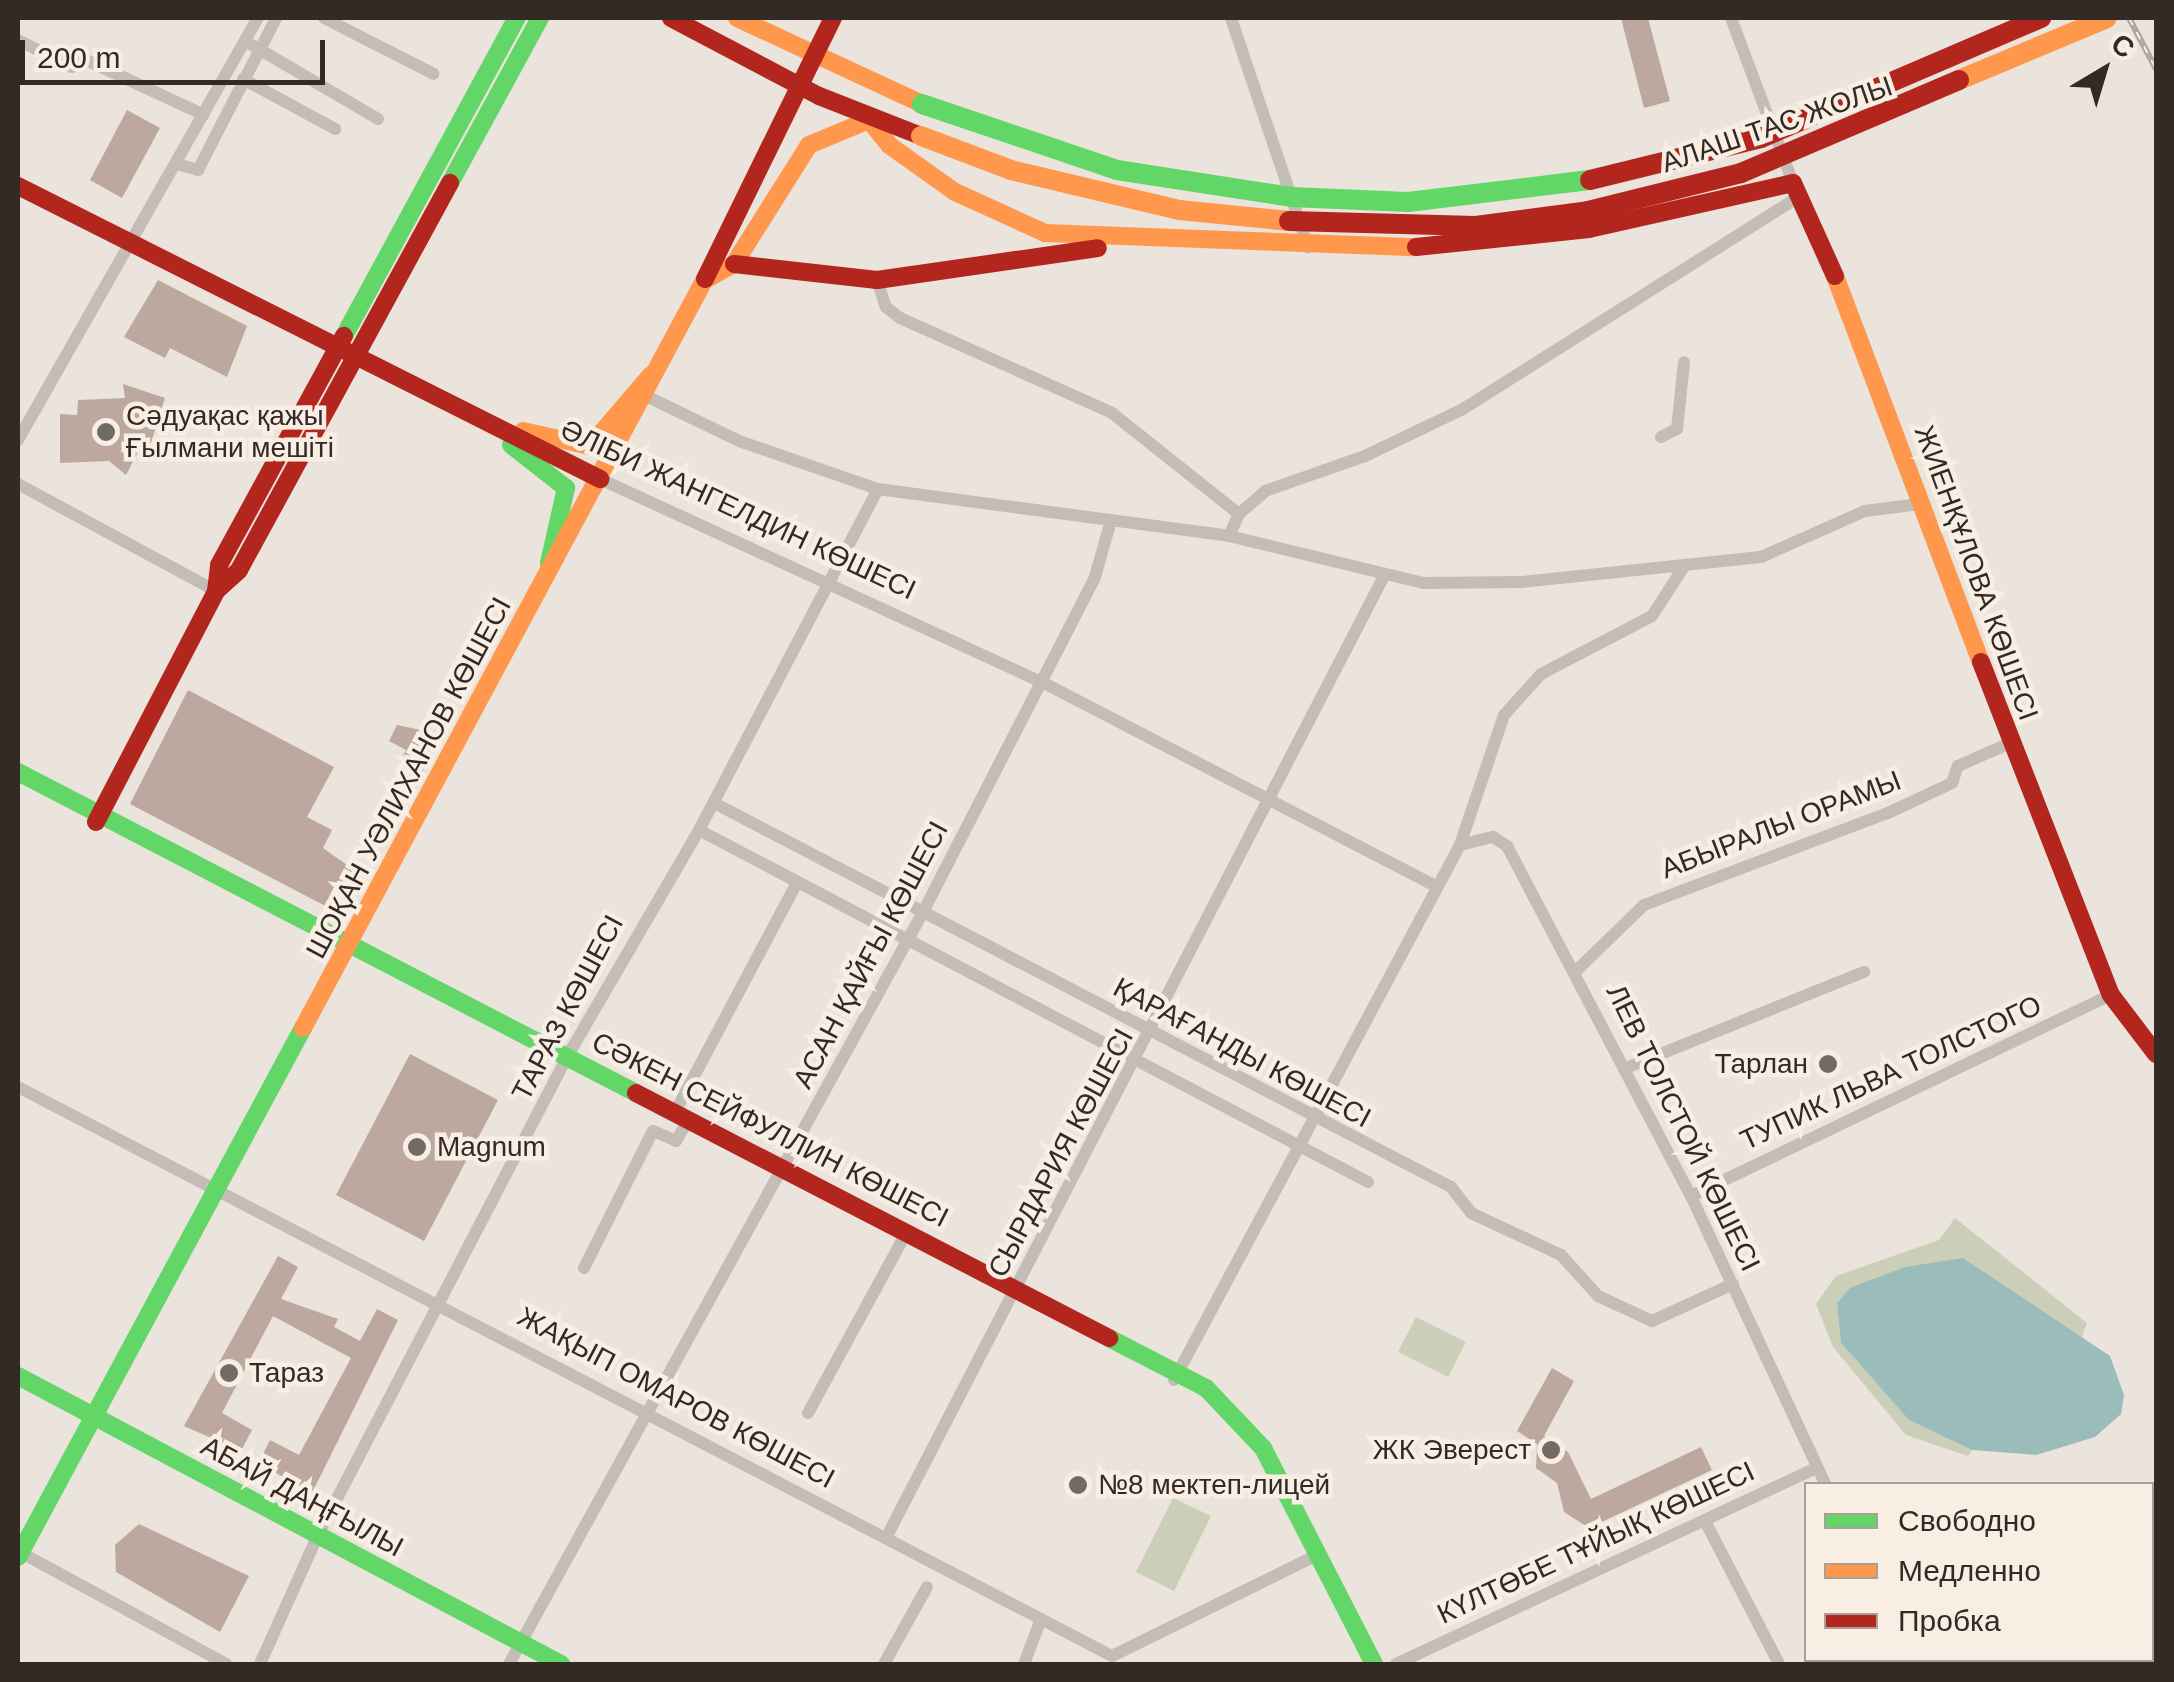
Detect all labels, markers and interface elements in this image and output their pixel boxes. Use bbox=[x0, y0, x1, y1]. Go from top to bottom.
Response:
scale bar bbox=[25, 20, 330, 82]
north arrow bbox=[2054, 20, 2154, 120]
text: С bbox=[2105, 28, 2140, 64]
text: 200 m bbox=[37, 41, 120, 74]
street label: АЛАШ ТАС ЖОЛЫ bbox=[1657, 70, 1897, 180]
place label: Сәдуақас қажы Ғылмани мешіті bbox=[126, 399, 334, 465]
street label: ӘЛІБИ ЖАНГЕЛДИН КӨШЕСІ bbox=[555, 413, 921, 607]
marker: Сәдуақас қажы Ғылмани мешіті bbox=[95, 421, 117, 443]
street label: ЖИЕНҚҰЛОВА КӨШЕСІ bbox=[1907, 421, 2045, 725]
street label: ШОҚАН УӘЛИХАНОВ КӨШЕСІ bbox=[299, 592, 519, 964]
street label: АБЫРАЛЫ ОРАМЫ bbox=[1656, 764, 1906, 886]
street label: АСАН ҚАЙҒЫ КӨШЕСІ bbox=[786, 816, 956, 1094]
street label: ТАРАЗ КӨШЕСІ bbox=[505, 910, 631, 1106]
street label: ҚАРАҒАНДЫ КӨШЕСІ bbox=[1108, 971, 1376, 1135]
street label: ЛЕВ ТОЛСТОЙ КӨШЕСІ bbox=[1599, 979, 1767, 1277]
street label: ТУПИК ЛЬВА ТОЛСТОГО bbox=[1735, 988, 2047, 1158]
street label: СЫРДАРИЯ КӨШЕСІ bbox=[981, 1023, 1141, 1283]
street label: СӘКЕН СЕЙФУЛЛИН КӨШЕСІ bbox=[586, 1025, 954, 1235]
place label: Тарлан bbox=[1715, 1047, 1808, 1081]
marker: Тарлан bbox=[1817, 1053, 1839, 1075]
place label: Magnum bbox=[437, 1130, 546, 1164]
marker: Magnum bbox=[406, 1136, 428, 1158]
street label: ЖАҚЫП ОМАРОВ КӨШЕСІ bbox=[512, 1300, 840, 1496]
place label: Тараз bbox=[249, 1356, 324, 1390]
marker: Тараз bbox=[218, 1362, 240, 1384]
street label: АБАЙ ДАҢҒЫЛЫ bbox=[195, 1430, 409, 1564]
place label: ЖК Эверест bbox=[1373, 1433, 1531, 1467]
marker: ЖК Эверест bbox=[1540, 1439, 1562, 1461]
street label: КҮЛТӨБЕ ТҰЙЫҚ КӨШЕСІ bbox=[1432, 1455, 1760, 1631]
place label: №8 мектеп-лицей bbox=[1098, 1468, 1330, 1502]
marker: №8 мектеп-лицей bbox=[1067, 1474, 1089, 1496]
legend bbox=[1804, 1482, 2154, 1662]
text: Свободно bbox=[1898, 1504, 2036, 1537]
text: Медленно bbox=[1898, 1554, 2041, 1587]
text: Пробка bbox=[1898, 1604, 2001, 1637]

